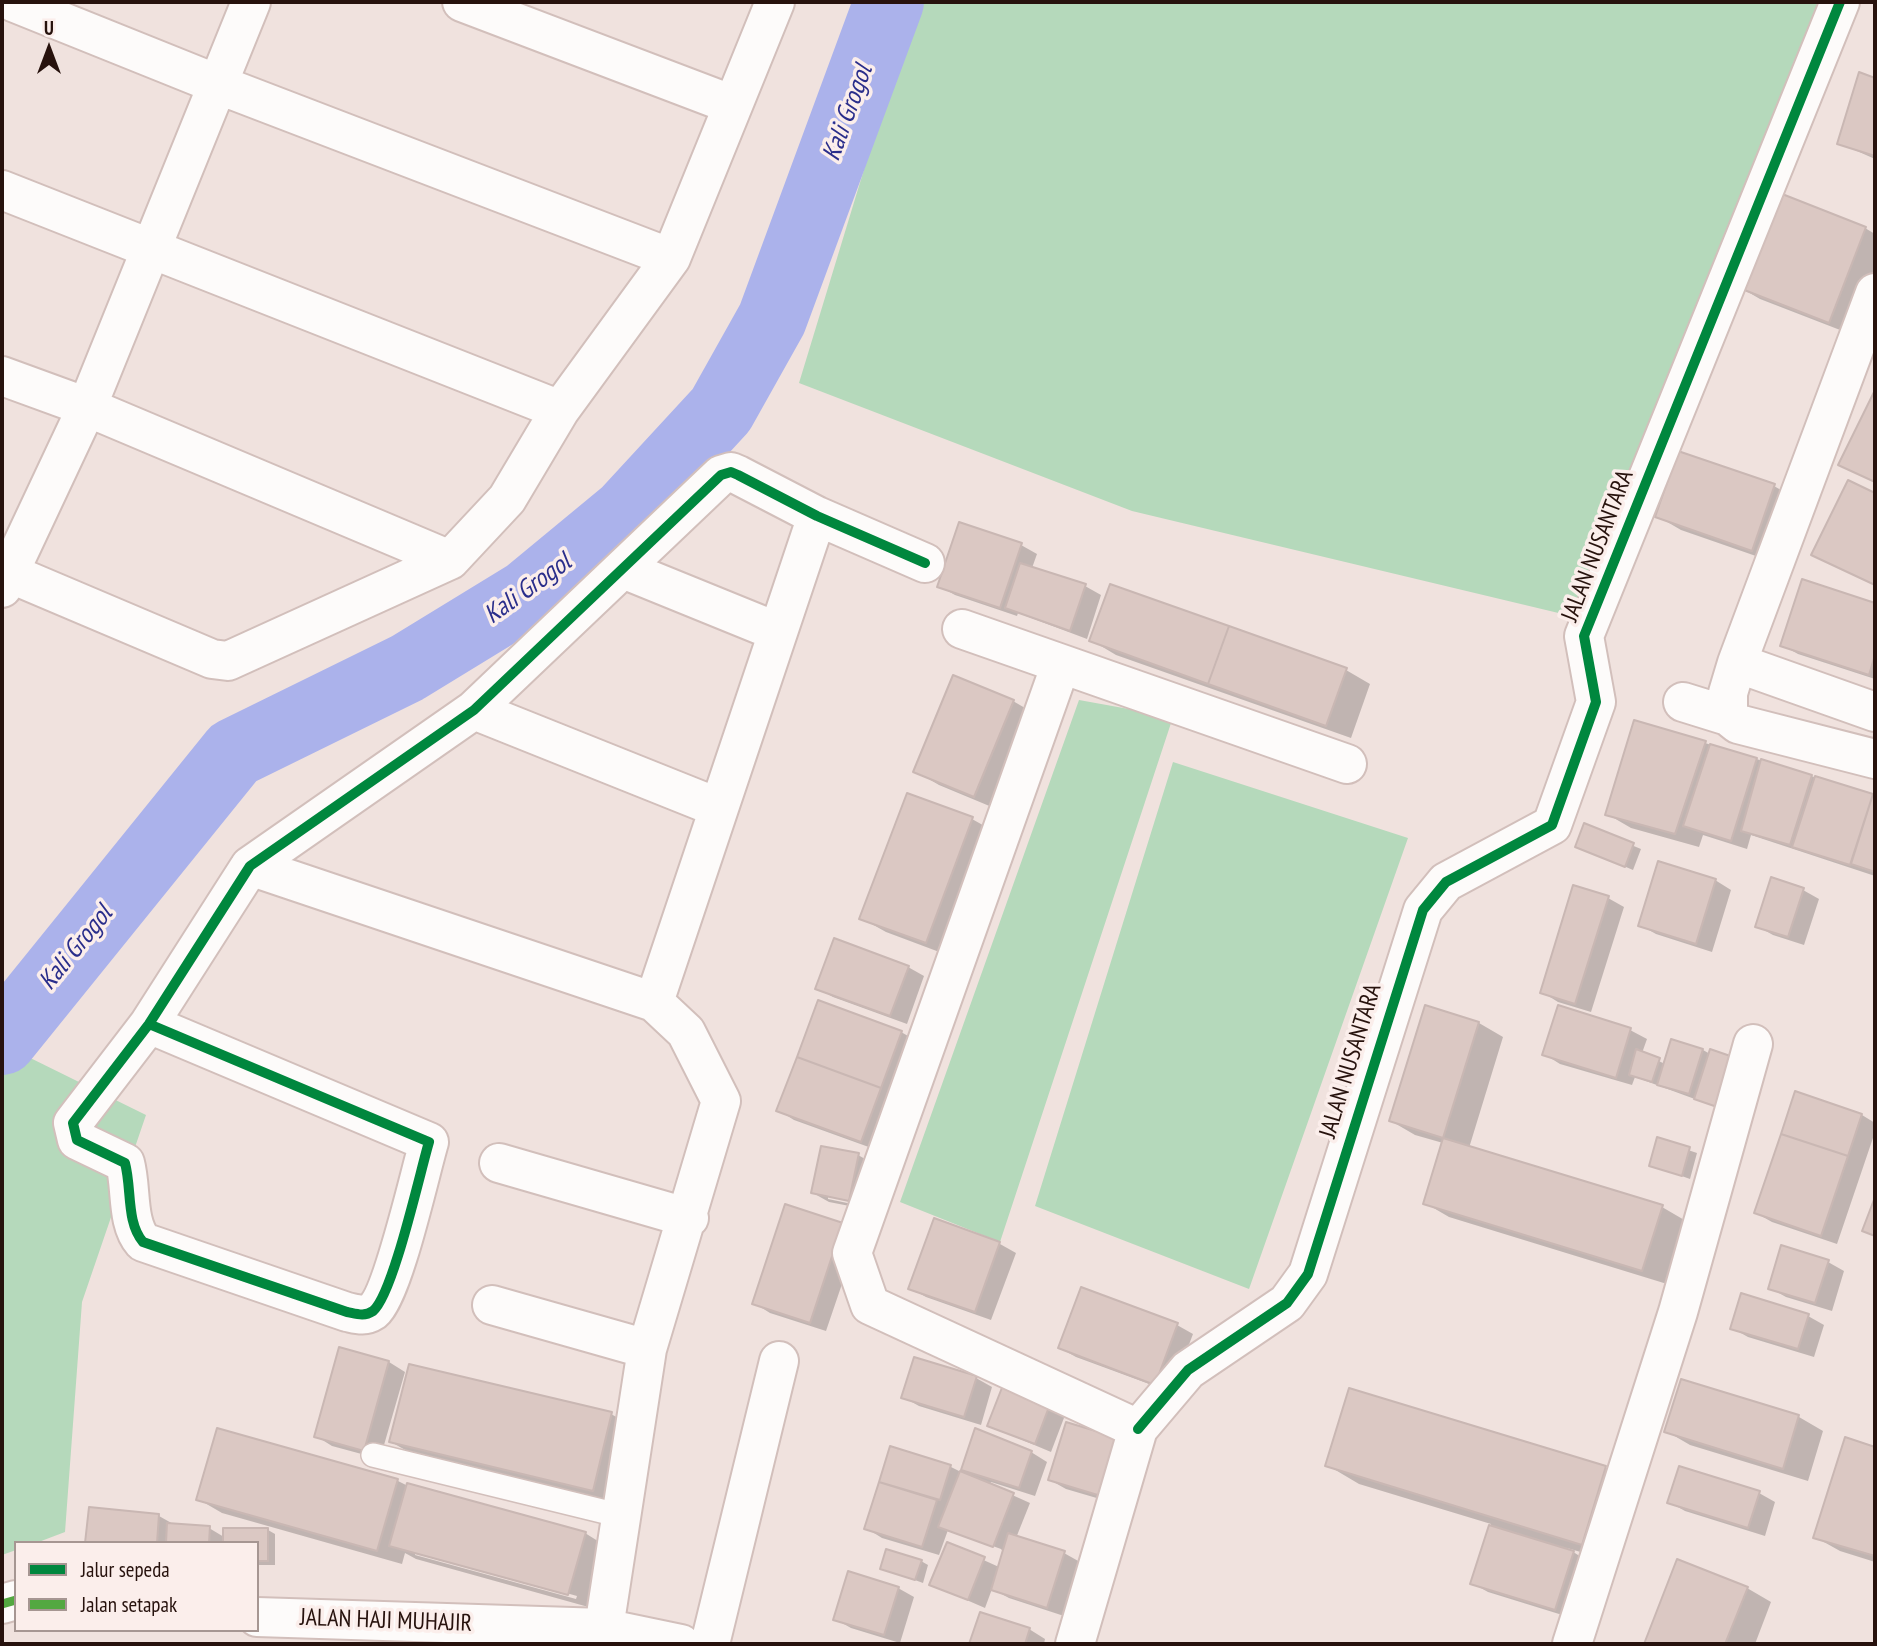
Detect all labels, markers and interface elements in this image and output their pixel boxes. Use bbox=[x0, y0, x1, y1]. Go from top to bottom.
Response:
north arrow bbox=[14, 14, 84, 84]
text: U bbox=[44, 16, 54, 40]
water label: Kali Grogol bbox=[816, 61, 880, 165]
street label: JALAN NUSANTARA bbox=[1556, 466, 1640, 626]
water label: Kali Grogol bbox=[479, 547, 577, 631]
water label: Kali Grogol bbox=[33, 899, 119, 997]
street label: JALAN NUSANTARA bbox=[1314, 980, 1388, 1142]
legend bbox=[14, 1541, 259, 1632]
text: Jalur sepeda bbox=[81, 1556, 170, 1583]
text: Jalan setapak bbox=[81, 1591, 177, 1618]
street label: JALAN HAJI MUHAJIR bbox=[299, 1604, 473, 1638]

